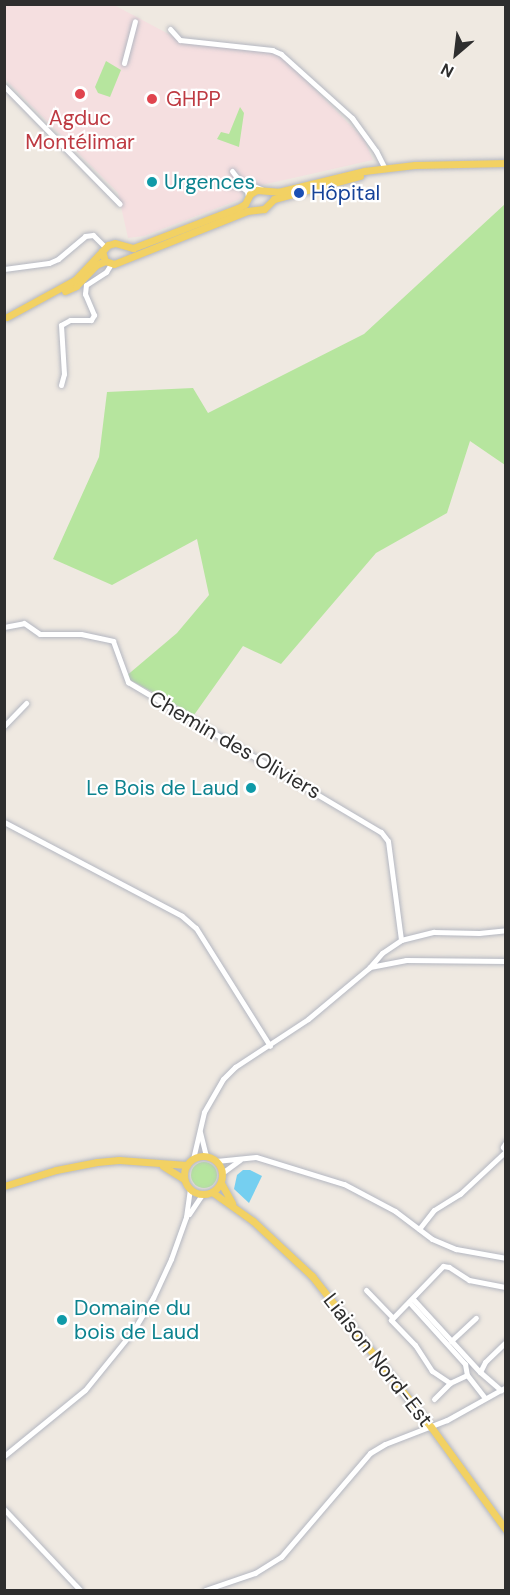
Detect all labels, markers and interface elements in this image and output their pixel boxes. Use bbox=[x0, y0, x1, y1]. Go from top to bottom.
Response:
north arrow bbox=[426, 24, 486, 84]
text: N bbox=[437, 58, 457, 82]
marker: Agduc Montélimar bbox=[71, 85, 89, 103]
place label: GHPP bbox=[166, 86, 221, 112]
marker: GHPP bbox=[143, 90, 161, 108]
place label: Agduc Montélimar bbox=[25, 105, 135, 155]
place label: Urgences bbox=[164, 169, 255, 195]
marker: Urgences bbox=[145, 175, 159, 189]
place label: Hôpital bbox=[311, 180, 380, 206]
marker: Hôpital bbox=[292, 186, 306, 200]
street label: Chemin des Oliviers bbox=[145, 686, 325, 804]
place label: Le Bois de Laud bbox=[86, 775, 239, 801]
marker: Le Bois de Laud bbox=[244, 781, 258, 795]
street label: Liaison Nord-Est bbox=[318, 1288, 438, 1432]
place label: Domaine du bois de Laud bbox=[74, 1295, 199, 1345]
marker: Domaine du bois de Laud bbox=[55, 1313, 69, 1327]

